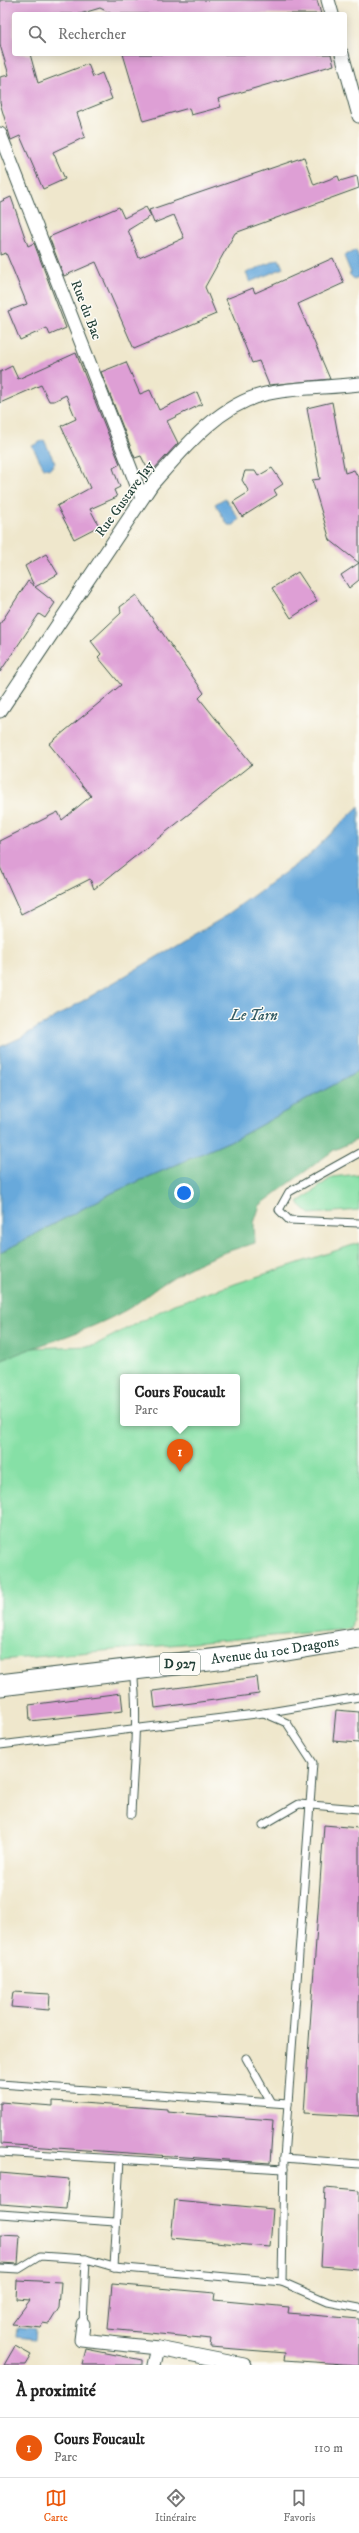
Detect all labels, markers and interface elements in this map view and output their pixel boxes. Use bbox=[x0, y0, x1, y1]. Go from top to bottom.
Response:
search box bbox=[12, 12, 347, 56]
icon: search bbox=[26, 23, 48, 45]
text: Rechercher bbox=[58, 25, 126, 44]
street label: Rue du Bac bbox=[66, 278, 106, 342]
street label: Rue Gustave Jay bbox=[91, 457, 159, 540]
water label: Le Tarn bbox=[229, 1006, 278, 1025]
your location bbox=[174, 1183, 194, 1203]
popup bbox=[120, 1374, 240, 1426]
text: Cours Foucault bbox=[135, 1383, 225, 1402]
text: Parc bbox=[135, 1402, 158, 1418]
pin: 1 bbox=[167, 1439, 193, 1472]
street label: Avenue du 10e Dragons bbox=[210, 1632, 340, 1669]
road number: D 927 bbox=[160, 1653, 200, 1675]
text: À proximité bbox=[16, 2380, 96, 2402]
text: Cours Foucault bbox=[54, 2430, 145, 2449]
text: 1 bbox=[27, 2440, 31, 2456]
text: 110 m bbox=[314, 2440, 343, 2456]
text: Parc bbox=[54, 2449, 77, 2465]
tab: Carte bbox=[44, 2487, 68, 2525]
tab: Itinéraire bbox=[155, 2487, 196, 2525]
tab: Favoris bbox=[284, 2487, 315, 2525]

